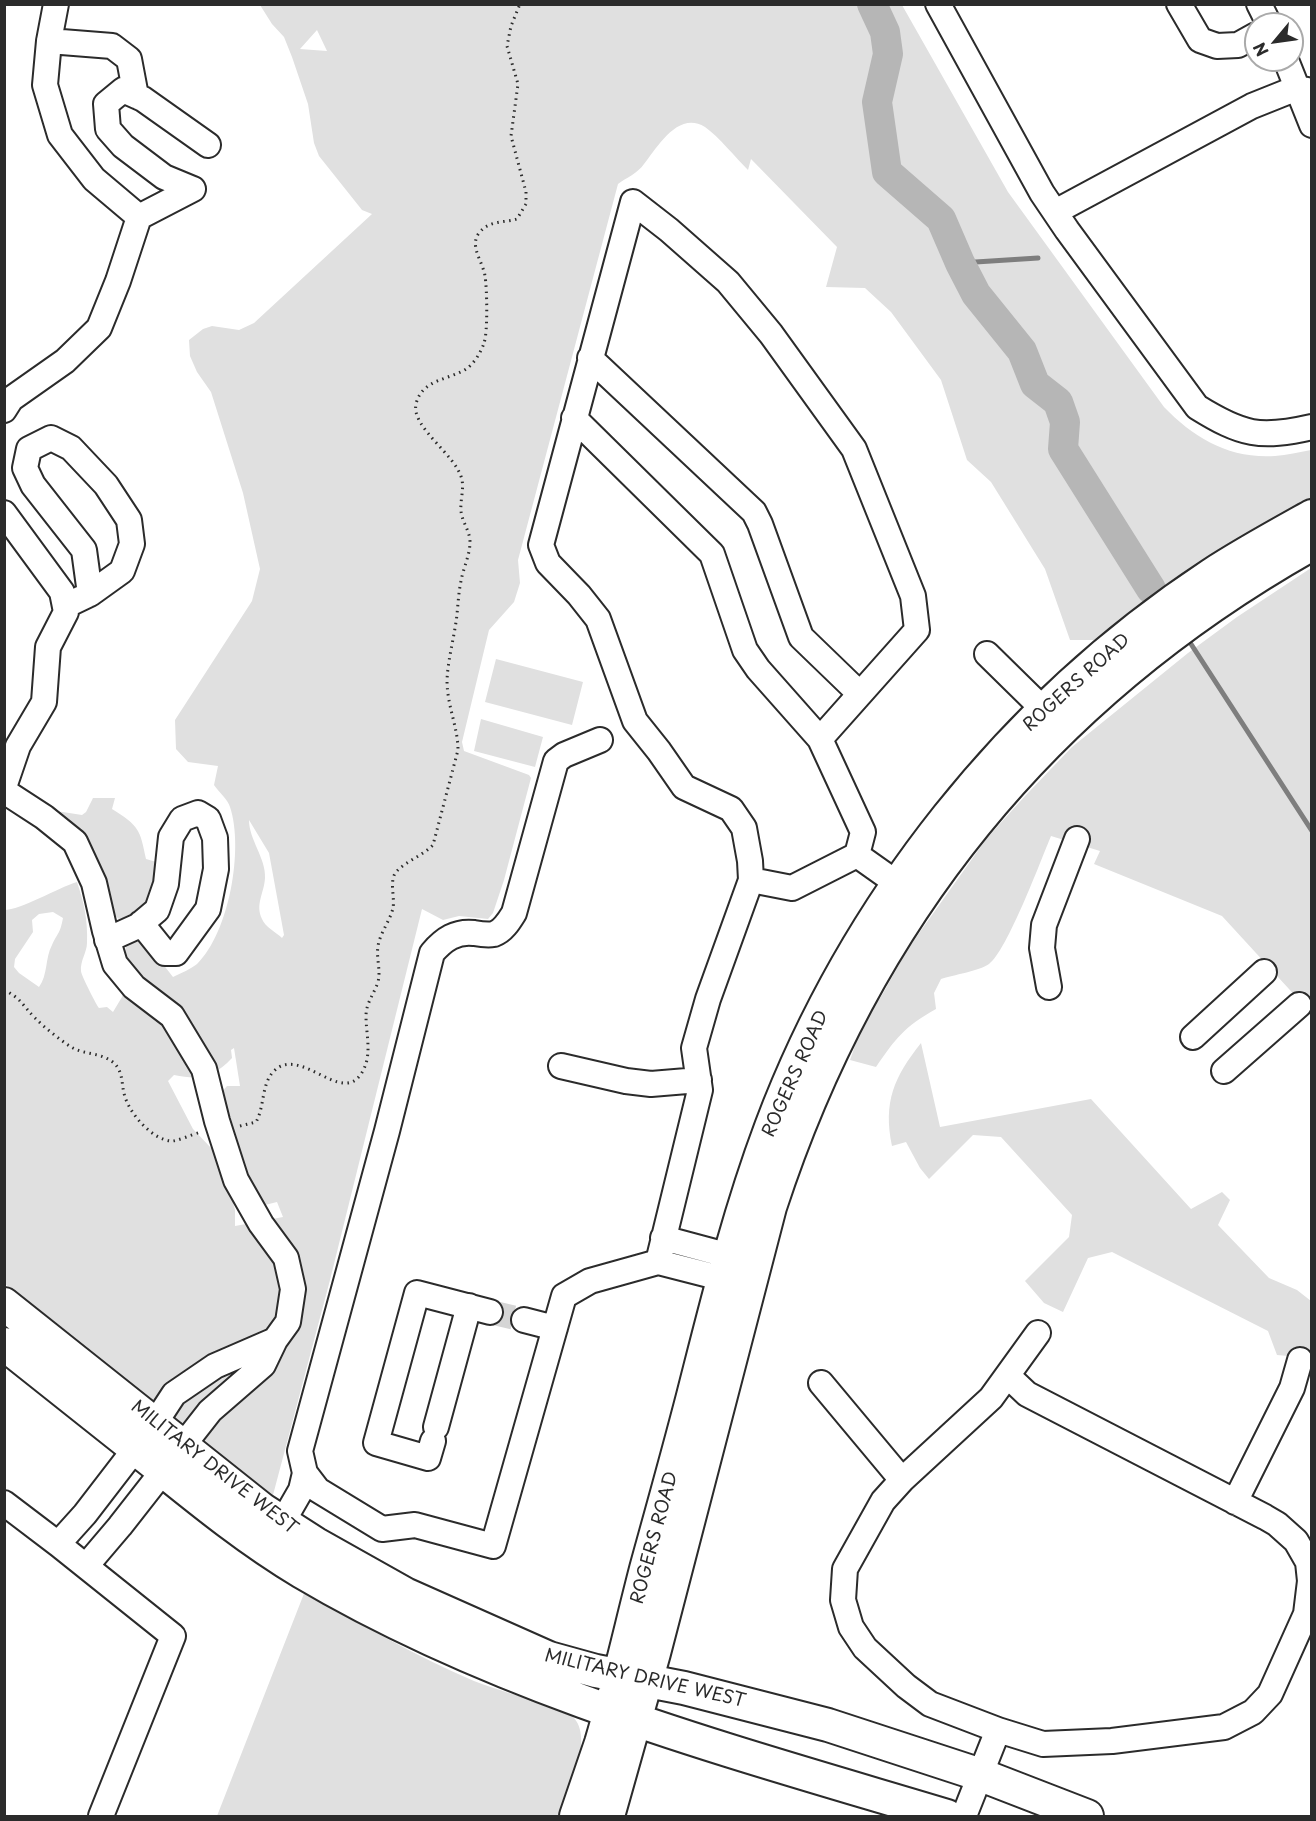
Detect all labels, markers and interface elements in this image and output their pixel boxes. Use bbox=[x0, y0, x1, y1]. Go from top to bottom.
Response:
north arrow bbox=[1244, 12, 1304, 72]
text: N bbox=[1246, 38, 1274, 61]
street label: ROGERS ROAD bbox=[1019, 629, 1135, 737]
street label: ROGERS ROAD bbox=[758, 1007, 834, 1141]
street label: MILITARY DRIVE WEST bbox=[126, 1396, 302, 1540]
street label: ROGERS ROAD bbox=[627, 1469, 683, 1607]
street label: MILITARY DRIVE WEST bbox=[543, 1645, 747, 1713]

